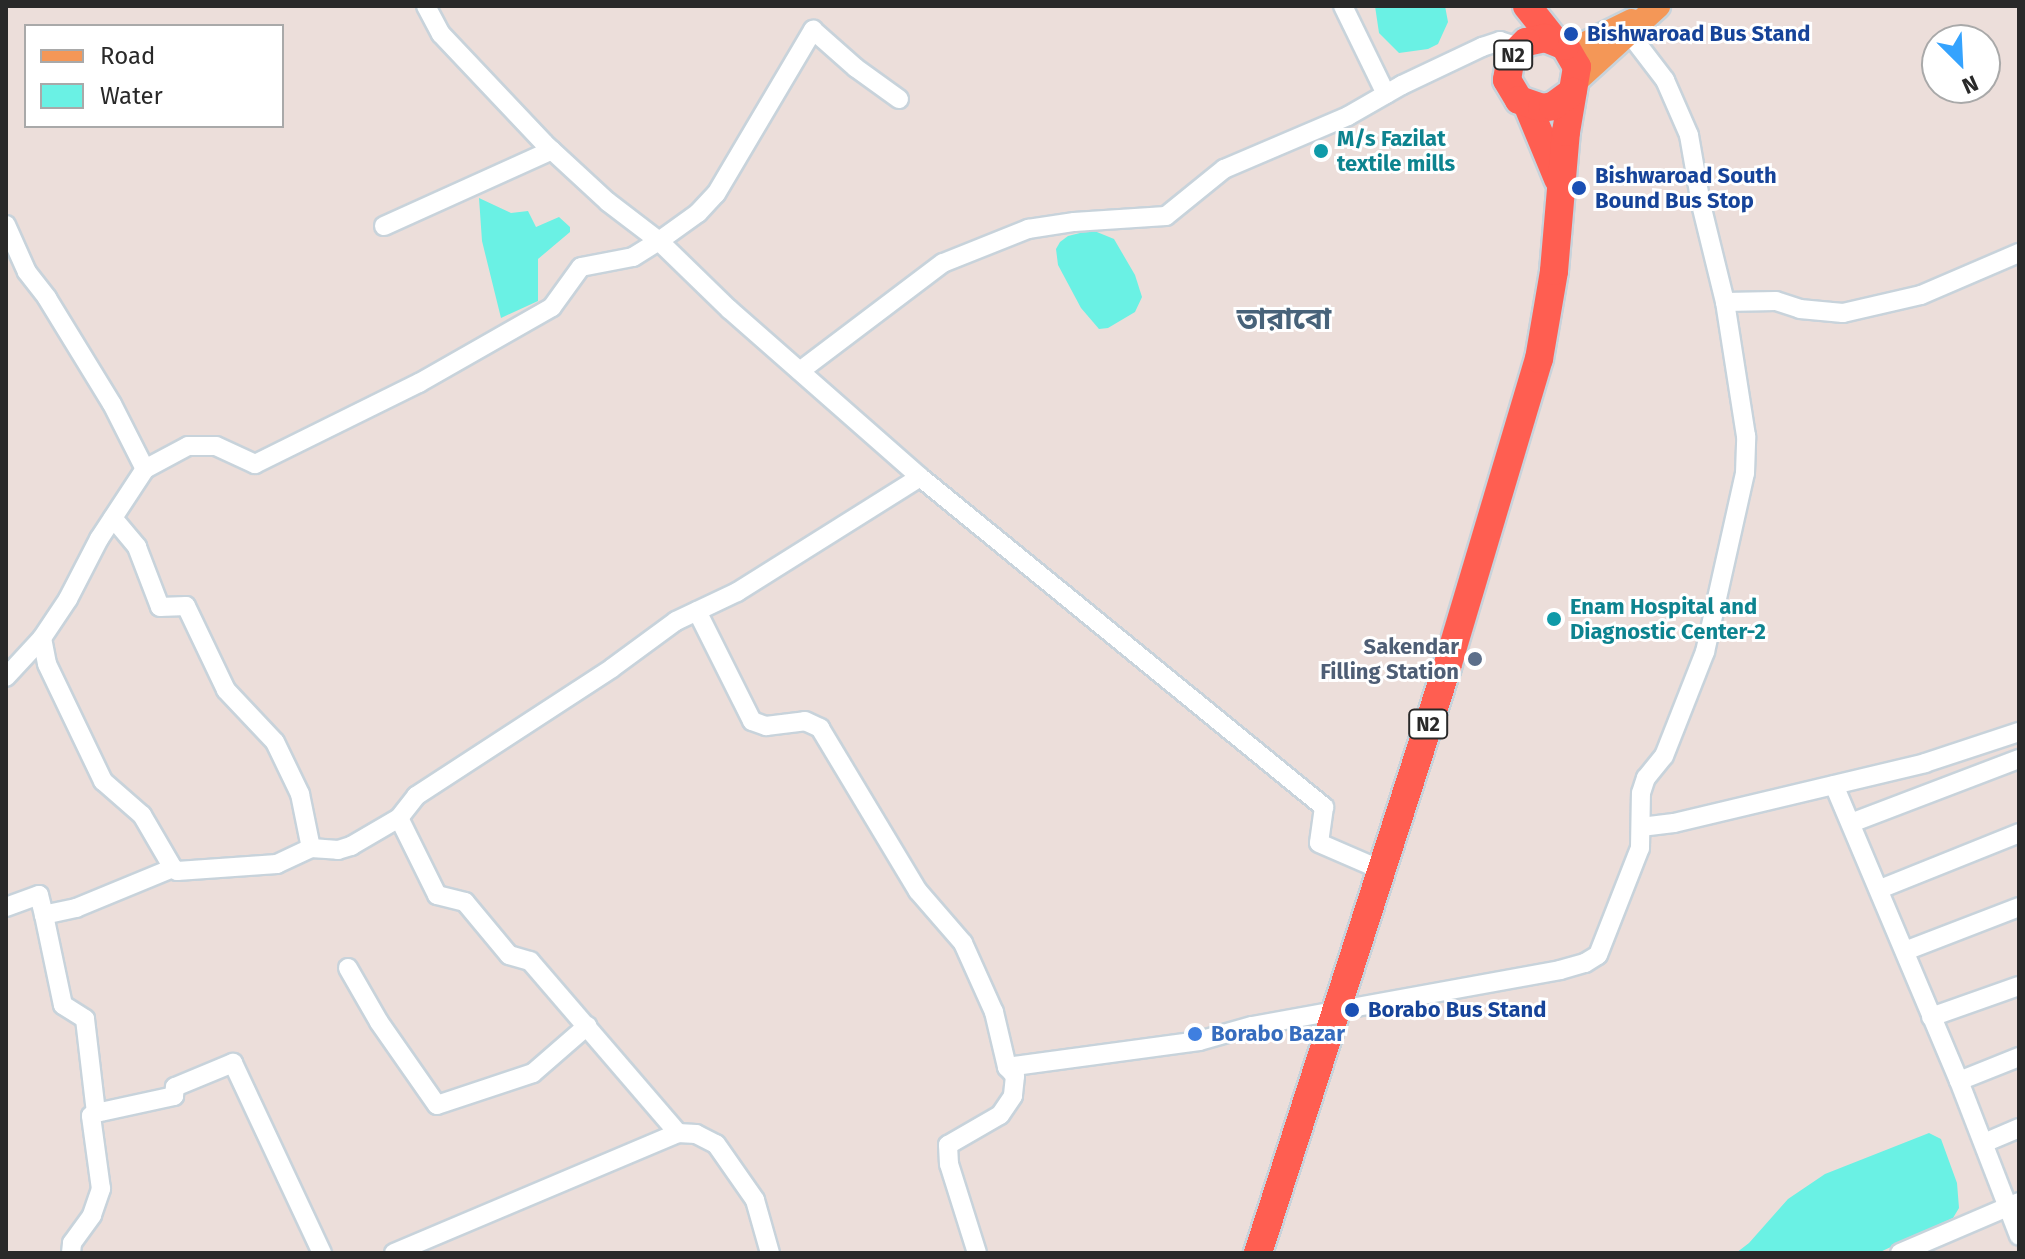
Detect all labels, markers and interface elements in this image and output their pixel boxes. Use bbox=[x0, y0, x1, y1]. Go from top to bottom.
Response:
place label: Bishwaroad Bus Stand bbox=[1587, 21, 1810, 47]
legend bbox=[24, 24, 284, 128]
north arrow bbox=[1921, 24, 2001, 104]
marker: Bishwaroad Bus Stand bbox=[1562, 25, 1580, 43]
road number: N2 bbox=[1493, 39, 1533, 71]
text: Road bbox=[100, 42, 155, 70]
text: N bbox=[1958, 69, 1982, 100]
text: Water bbox=[100, 82, 163, 110]
place label: M/s Fazilat textile mills bbox=[1337, 125, 1455, 176]
marker: M/s Fazilat textile mills bbox=[1312, 142, 1330, 160]
place label: Bishwaroad South Bound Bus Stop bbox=[1595, 162, 1777, 214]
marker: Bishwaroad South Bound Bus Stop bbox=[1570, 179, 1588, 197]
district label: তারাবো bbox=[1237, 301, 1331, 337]
place label: Enam Hospital and Diagnostic Center-2 bbox=[1570, 593, 1766, 644]
marker: Enam Hospital and Diagnostic Center-2 bbox=[1545, 610, 1563, 628]
place label: Sakendar Filling Station bbox=[1320, 633, 1459, 684]
marker: Sakendar Filling Station bbox=[1466, 650, 1484, 668]
road number: N2 bbox=[1408, 708, 1448, 740]
place label: Borabo Bus Stand bbox=[1368, 997, 1546, 1023]
marker: Borabo Bus Stand bbox=[1343, 1001, 1361, 1019]
place label: Borabo Bazar bbox=[1211, 1021, 1345, 1047]
marker: Borabo Bazar bbox=[1186, 1025, 1204, 1043]

